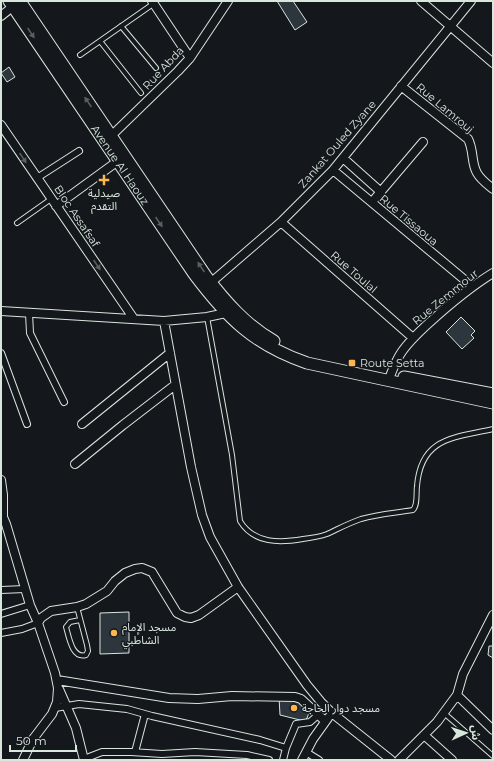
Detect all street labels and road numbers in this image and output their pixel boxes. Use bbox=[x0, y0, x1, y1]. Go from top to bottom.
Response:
street label: Rue Abda bbox=[139, 43, 187, 93]
street label: Rue Lamrouj bbox=[413, 80, 477, 136]
street label: Zankat Ouled Zyane bbox=[295, 97, 379, 191]
street label: Avenue Al Haouz bbox=[88, 122, 152, 208]
street label: Bloc Assafsaf bbox=[51, 182, 104, 251]
street label: Rue Tissaoua bbox=[377, 191, 441, 249]
street label: Rue Toulal bbox=[328, 248, 380, 296]
street label: Rue Zemmour bbox=[409, 266, 481, 328]

